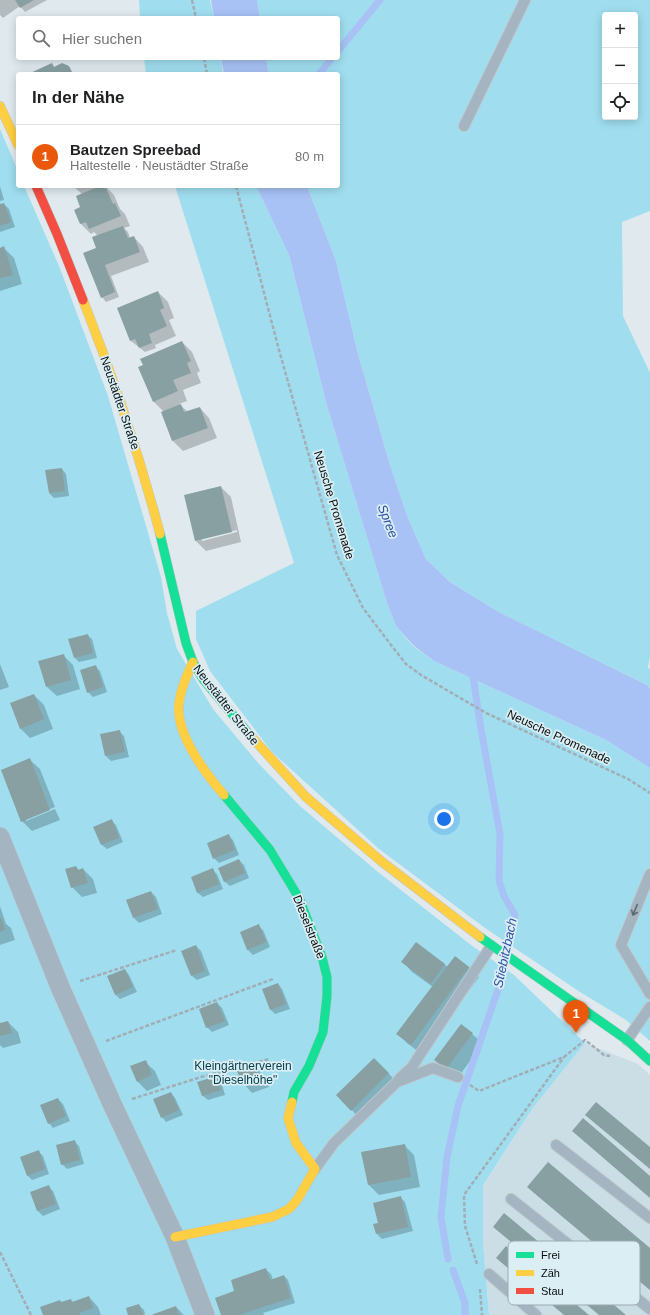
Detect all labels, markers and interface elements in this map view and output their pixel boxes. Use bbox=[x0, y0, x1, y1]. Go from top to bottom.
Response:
map controls bbox=[602, 12, 638, 120]
button: + bbox=[602, 12, 638, 48]
search box bbox=[16, 16, 340, 60]
icon: search bbox=[30, 27, 52, 49]
text: Hier suchen bbox=[62, 30, 142, 47]
button: − bbox=[602, 48, 638, 84]
button: locate bbox=[602, 84, 638, 120]
text: In der Nähe bbox=[32, 88, 125, 107]
text: Bautzen Spreebad bbox=[70, 141, 201, 158]
text: 1 bbox=[41, 149, 49, 164]
text: 80 m bbox=[295, 149, 324, 164]
text: Haltestelle · Neustädter Straße bbox=[70, 158, 248, 173]
street label: Neustädter Straße bbox=[97, 354, 143, 452]
street label: Neusche Promenade bbox=[311, 449, 357, 561]
water label: Spree bbox=[375, 502, 401, 540]
street label: Neustädter Straße bbox=[190, 662, 262, 748]
street label: Neusche Promenade bbox=[505, 707, 613, 767]
your location bbox=[434, 809, 454, 829]
street label: Dieselstraße bbox=[290, 893, 328, 961]
one-way arrow bbox=[631, 903, 639, 915]
water label: Stiebitzbach bbox=[490, 917, 520, 989]
pin: 1 bbox=[563, 1000, 589, 1033]
park label: Kleingärtnerverein "Dieselhöhe" bbox=[194, 1059, 292, 1087]
legend bbox=[508, 1241, 640, 1305]
text: Frei bbox=[541, 1249, 560, 1261]
text: Zäh bbox=[541, 1267, 560, 1279]
text: Stau bbox=[541, 1285, 564, 1297]

